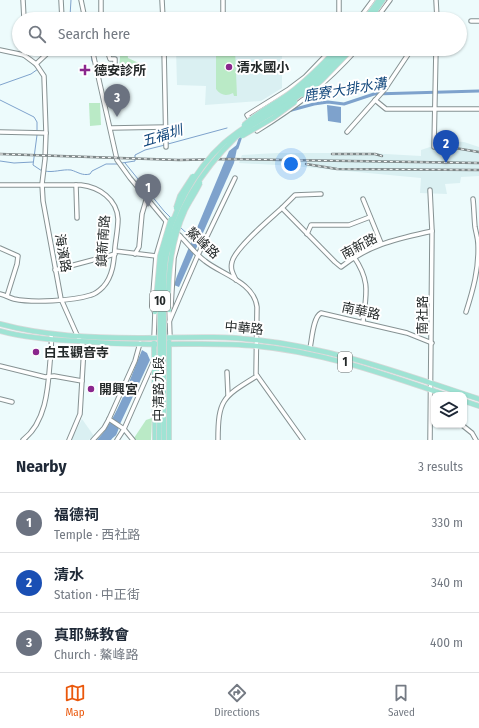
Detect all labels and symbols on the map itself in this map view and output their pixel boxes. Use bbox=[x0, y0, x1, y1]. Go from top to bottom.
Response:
place label: 清水國小 bbox=[237, 60, 290, 75]
marker: 清水國小 bbox=[224, 62, 234, 72]
place label: 德安診所 bbox=[94, 63, 146, 78]
marker: 德安診所 bbox=[79, 64, 91, 76]
water label: 鹿寮大排水溝 bbox=[302, 75, 390, 105]
pin: 3 bbox=[104, 84, 130, 117]
water label: 五福圳 bbox=[139, 121, 186, 150]
pin: 2 bbox=[433, 130, 459, 163]
your location bbox=[281, 154, 301, 174]
pin: 1 bbox=[135, 174, 161, 207]
street label: 鎮新南路 bbox=[94, 215, 112, 267]
street label: 鰲峰路 bbox=[183, 224, 223, 262]
street label: 南新路 bbox=[338, 230, 380, 262]
street label: 海濱路 bbox=[52, 232, 74, 274]
road number: 10 bbox=[150, 291, 170, 311]
street label: 南社路 bbox=[415, 295, 430, 335]
street label: 南華路 bbox=[340, 300, 382, 322]
street label: 中華路 bbox=[224, 319, 264, 337]
place label: 白玉觀音寺 bbox=[44, 345, 109, 360]
marker: 白玉觀音寺 bbox=[31, 347, 41, 357]
road number: 1 bbox=[338, 352, 352, 372]
street label: 中清路九段 bbox=[151, 356, 166, 422]
place label: 開興宮 bbox=[99, 382, 138, 397]
marker: 開興宮 bbox=[86, 384, 96, 394]

